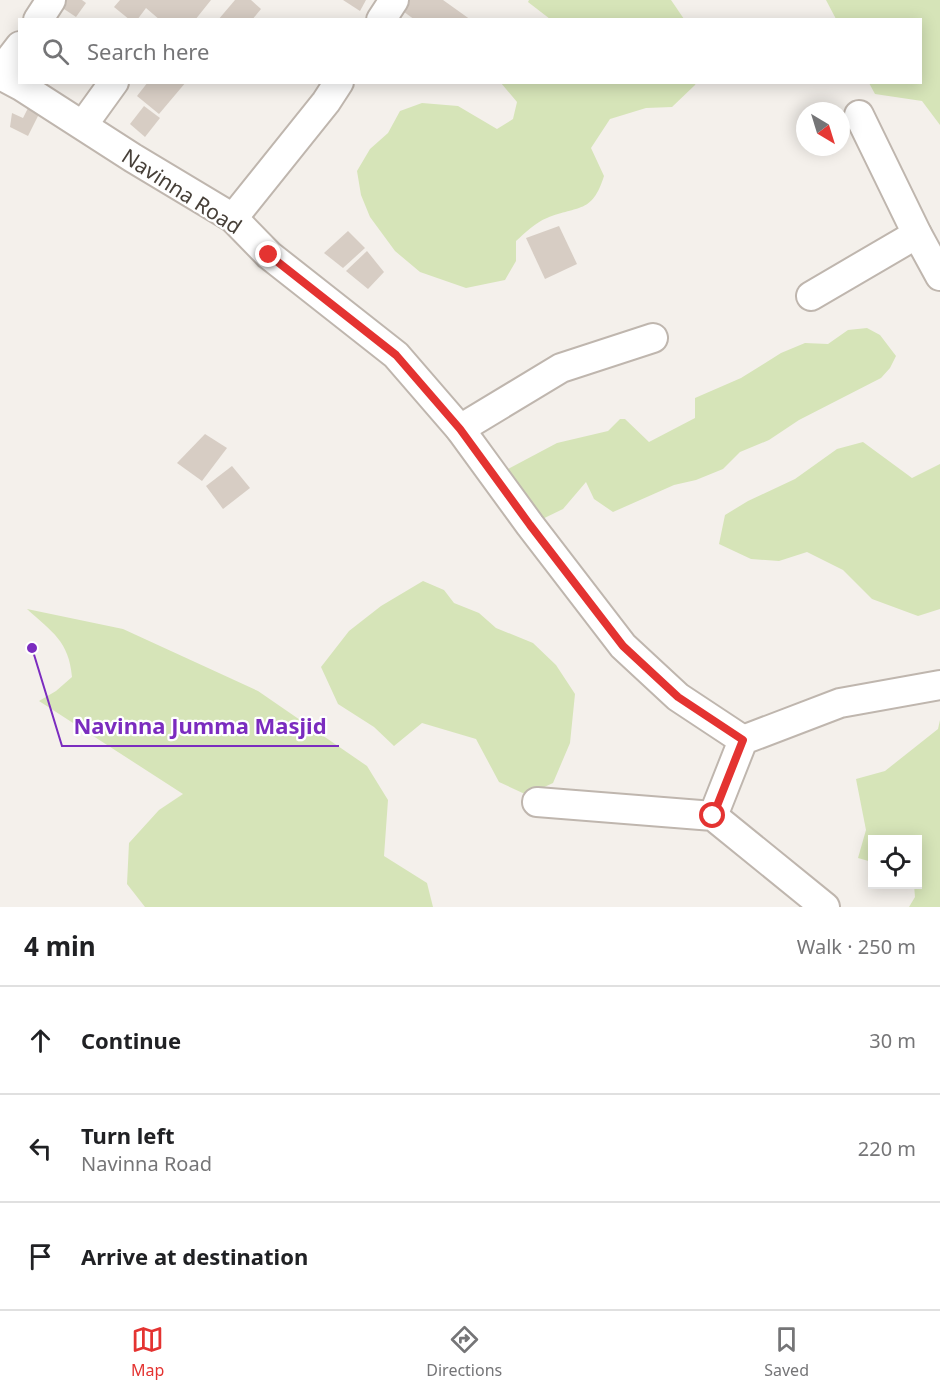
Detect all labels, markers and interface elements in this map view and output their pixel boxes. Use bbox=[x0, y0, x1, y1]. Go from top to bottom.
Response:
search box bbox=[18, 18, 922, 84]
icon: search bbox=[39, 35, 72, 68]
text: Search here bbox=[87, 36, 209, 66]
north arrow bbox=[796, 102, 850, 156]
street label: Navinna Road bbox=[117, 142, 247, 240]
route end bbox=[255, 241, 281, 267]
callout: Navinna Jumma Masjid bbox=[62, 706, 339, 746]
text: Navinna Jumma Masjid bbox=[73, 710, 327, 740]
route start bbox=[699, 802, 725, 828]
map controls bbox=[868, 835, 922, 889]
button: locate bbox=[868, 835, 922, 889]
text: 4 min bbox=[24, 928, 96, 964]
text: Walk · 250 m bbox=[797, 933, 916, 960]
icon: ahead bbox=[24, 1024, 57, 1057]
text: Continue bbox=[81, 1025, 181, 1055]
text: 30 m bbox=[869, 1027, 916, 1054]
text: Turn left bbox=[81, 1120, 175, 1150]
icon: left bbox=[24, 1132, 57, 1165]
text: 220 m bbox=[858, 1135, 916, 1162]
text: Navinna Road bbox=[81, 1150, 212, 1177]
icon: arrive bbox=[24, 1240, 57, 1273]
text: Arrive at destination bbox=[81, 1241, 308, 1271]
tab: Map bbox=[131, 1323, 164, 1381]
tab: Directions bbox=[426, 1323, 502, 1381]
tab: Saved bbox=[764, 1323, 809, 1381]

